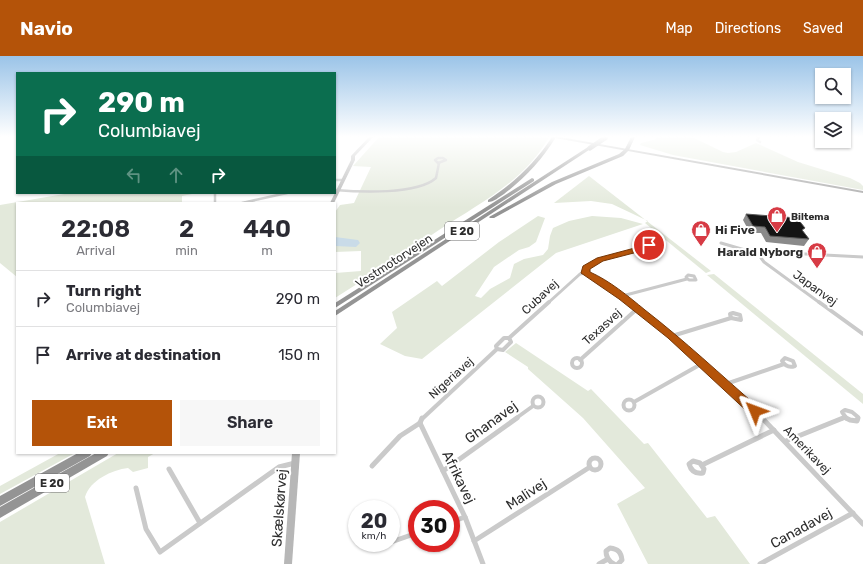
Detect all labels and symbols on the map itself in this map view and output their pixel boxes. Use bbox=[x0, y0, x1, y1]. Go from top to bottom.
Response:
shop icon: Biltema bbox=[766, 205, 788, 233]
place label: Biltema bbox=[791, 211, 830, 223]
shop icon: Hi Five bbox=[690, 219, 712, 247]
road number: E 20 bbox=[445, 222, 479, 240]
place label: Hi Five bbox=[715, 223, 755, 237]
pin bbox=[632, 228, 666, 262]
street label: Vestmotorvejen bbox=[353, 231, 435, 291]
shop icon: Harald Nyborg bbox=[806, 241, 828, 269]
place label: Harald Nyborg bbox=[717, 245, 803, 259]
street label: Japanvej bbox=[790, 267, 840, 309]
street label: Cubavej bbox=[519, 277, 561, 317]
street label: Texasvej bbox=[580, 306, 624, 348]
street label: Nigeriavej bbox=[426, 354, 476, 402]
position arrow bbox=[734, 390, 776, 432]
street label: Ghanavej bbox=[462, 398, 521, 447]
street label: Amerikavej bbox=[781, 423, 833, 477]
street label: Afrikavej bbox=[438, 448, 479, 506]
street label: Skælskørvej bbox=[268, 469, 291, 548]
road number: E 20 bbox=[35, 474, 69, 492]
street label: Malivej bbox=[503, 475, 550, 514]
speed limit sign: 30 bbox=[408, 500, 460, 552]
street label: Canadavej bbox=[767, 505, 835, 552]

